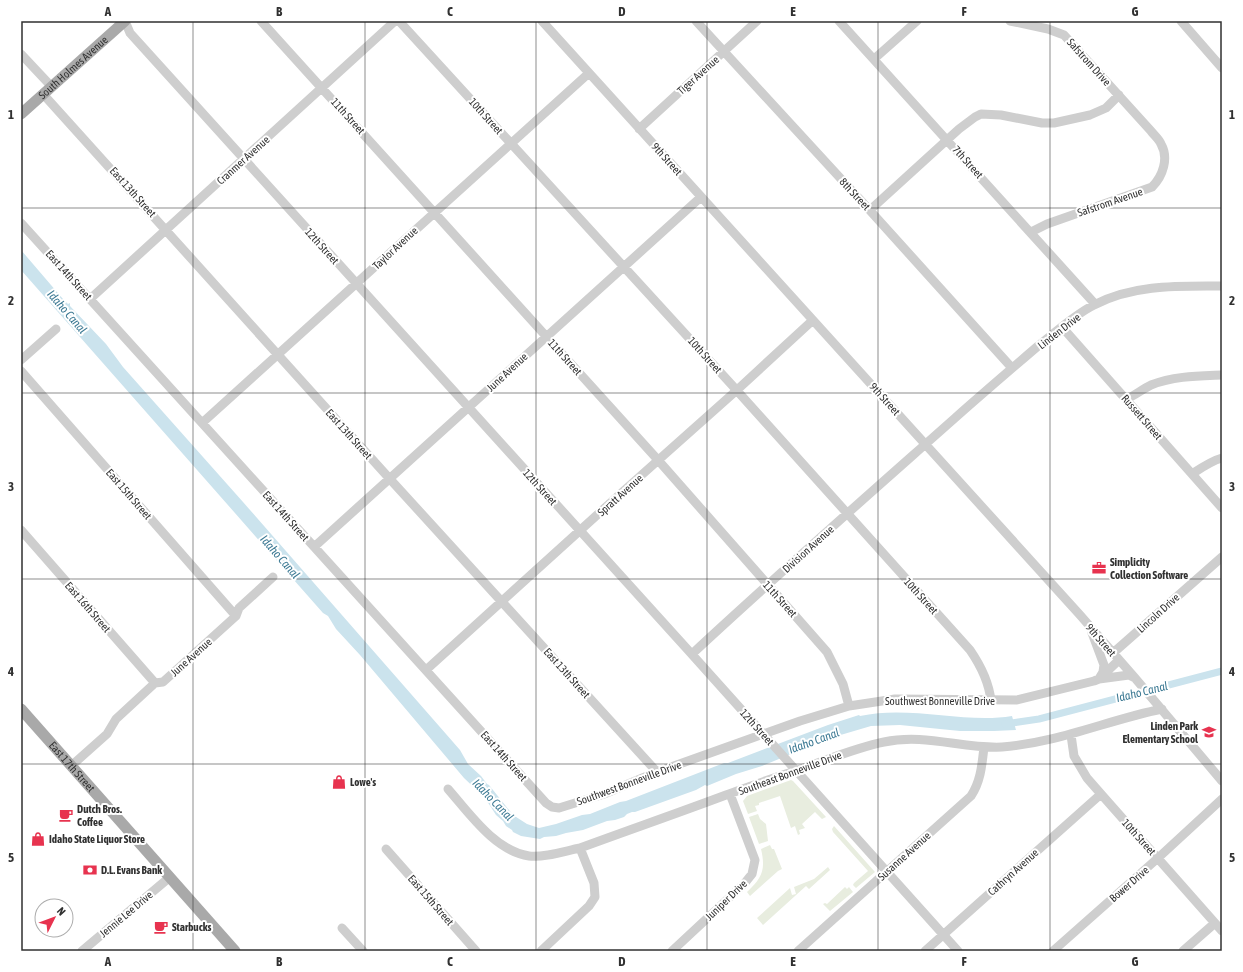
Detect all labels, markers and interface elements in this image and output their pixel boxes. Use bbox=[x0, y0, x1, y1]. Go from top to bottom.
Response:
text: A bbox=[104, 4, 112, 19]
text: B bbox=[276, 4, 283, 19]
text: C bbox=[447, 4, 453, 19]
text: D bbox=[618, 4, 626, 19]
text: E bbox=[790, 4, 796, 19]
text: F bbox=[961, 4, 967, 19]
text: G bbox=[1132, 4, 1139, 19]
street label: South Holmes Avenue bbox=[36, 33, 110, 101]
street label: Safstrom Drive bbox=[1065, 36, 1113, 88]
street label: Tiger Avenue bbox=[675, 53, 721, 97]
street label: 11th Street bbox=[329, 95, 367, 137]
street label: 10th Street bbox=[467, 95, 505, 137]
text: 1 bbox=[8, 107, 14, 122]
text: 1 bbox=[1229, 107, 1235, 122]
street label: Cranmer Avenue bbox=[214, 133, 272, 187]
street label: 9th Street bbox=[649, 140, 685, 178]
street label: 7th Street bbox=[950, 143, 986, 181]
street label: East 13th Street bbox=[108, 165, 158, 219]
street label: 8th Street bbox=[837, 176, 873, 212]
street label: Safstrom Avenue bbox=[1076, 185, 1144, 219]
street label: Taylor Avenue bbox=[370, 224, 420, 272]
street label: 12th Street bbox=[303, 225, 341, 267]
street label: East 14th Street bbox=[44, 248, 94, 302]
water label: Idaho Canal bbox=[44, 287, 90, 337]
text: 2 bbox=[8, 293, 14, 308]
text: 2 bbox=[1229, 293, 1235, 308]
street label: Linden Drive bbox=[1035, 311, 1083, 351]
street label: 10th Street bbox=[686, 334, 724, 376]
street label: 11th Street bbox=[546, 336, 584, 378]
street label: June Avenue bbox=[484, 350, 530, 394]
street label: 9th Street bbox=[867, 380, 903, 418]
street label: Russett Street bbox=[1119, 392, 1165, 442]
street label: East 13th Street bbox=[324, 407, 374, 461]
street label: East 15th Street bbox=[104, 466, 154, 522]
street label: 12th Street bbox=[521, 466, 559, 508]
street label: Spratt Avenue bbox=[595, 472, 645, 518]
text: 3 bbox=[8, 479, 14, 494]
text: 3 bbox=[1229, 479, 1235, 494]
street label: East 14th Street bbox=[261, 489, 311, 543]
street label: Division Avenue bbox=[780, 523, 836, 575]
water label: Idaho Canal bbox=[257, 532, 303, 582]
place label: Simplicity Collection Software bbox=[1110, 556, 1188, 581]
office icon: Simplicity Collection Software bbox=[1091, 560, 1107, 576]
street label: 10th Street bbox=[902, 575, 940, 617]
street label: 11th Street bbox=[761, 578, 799, 620]
street label: East 16th Street bbox=[63, 579, 113, 635]
street label: Lincoln Drive bbox=[1134, 591, 1182, 635]
street label: 9th Street bbox=[1084, 621, 1118, 659]
street label: June Avenue bbox=[168, 635, 214, 679]
street label: East 13th Street bbox=[542, 646, 592, 700]
text: 4 bbox=[7, 664, 14, 679]
text: 4 bbox=[1228, 664, 1235, 679]
water label: Idaho Canal bbox=[1115, 679, 1169, 705]
street label: Southwest Bonneville Drive bbox=[885, 695, 995, 707]
street label: 12th Street bbox=[738, 706, 776, 748]
place label: Linden Park Elementary School bbox=[1122, 720, 1199, 745]
school or university icon: Linden Park Elementary School bbox=[1201, 724, 1217, 740]
water label: Idaho Canal bbox=[787, 725, 841, 757]
street label: East 14th Street bbox=[479, 729, 529, 783]
street label: East 17th Street bbox=[47, 739, 97, 794]
street label: Southeast Bonneville Drive bbox=[737, 749, 843, 797]
street label: Southwest Bonneville Drive bbox=[575, 759, 683, 807]
shop icon: Lowe's bbox=[331, 774, 347, 790]
place label: Lowe's bbox=[350, 776, 376, 788]
water label: Idaho Canal bbox=[470, 776, 516, 824]
place label: Dutch Bros. Coffee bbox=[77, 803, 122, 828]
cafe icon: Dutch Bros. Coffee bbox=[58, 807, 74, 823]
street label: 10th Street bbox=[1120, 816, 1158, 858]
street label: Susanne Avenue bbox=[875, 829, 933, 883]
shop icon: Idaho State Liquor Store bbox=[30, 831, 46, 847]
place label: Idaho State Liquor Store bbox=[49, 833, 145, 845]
street label: Cathryn Avenue bbox=[985, 846, 1041, 898]
text: 5 bbox=[8, 850, 14, 865]
text: 5 bbox=[1229, 850, 1235, 865]
bank icon: D.L. Evans Bank bbox=[82, 862, 98, 878]
place label: D.L. Evans Bank bbox=[101, 864, 162, 876]
street label: Bower Drive bbox=[1107, 864, 1151, 904]
street label: East 15th Street bbox=[406, 872, 456, 928]
street label: Juniper Drive bbox=[703, 877, 749, 923]
street label: Jennie Lee Drive bbox=[97, 888, 155, 940]
north arrow bbox=[34, 898, 74, 938]
text: N bbox=[55, 905, 68, 918]
cafe icon: Starbucks bbox=[153, 919, 169, 935]
place label: Starbucks bbox=[172, 921, 212, 933]
text: A bbox=[104, 954, 112, 969]
text: B bbox=[276, 954, 283, 969]
text: C bbox=[447, 954, 453, 969]
text: D bbox=[618, 954, 626, 969]
text: E bbox=[790, 954, 796, 969]
text: F bbox=[961, 954, 967, 969]
text: G bbox=[1132, 954, 1139, 969]

